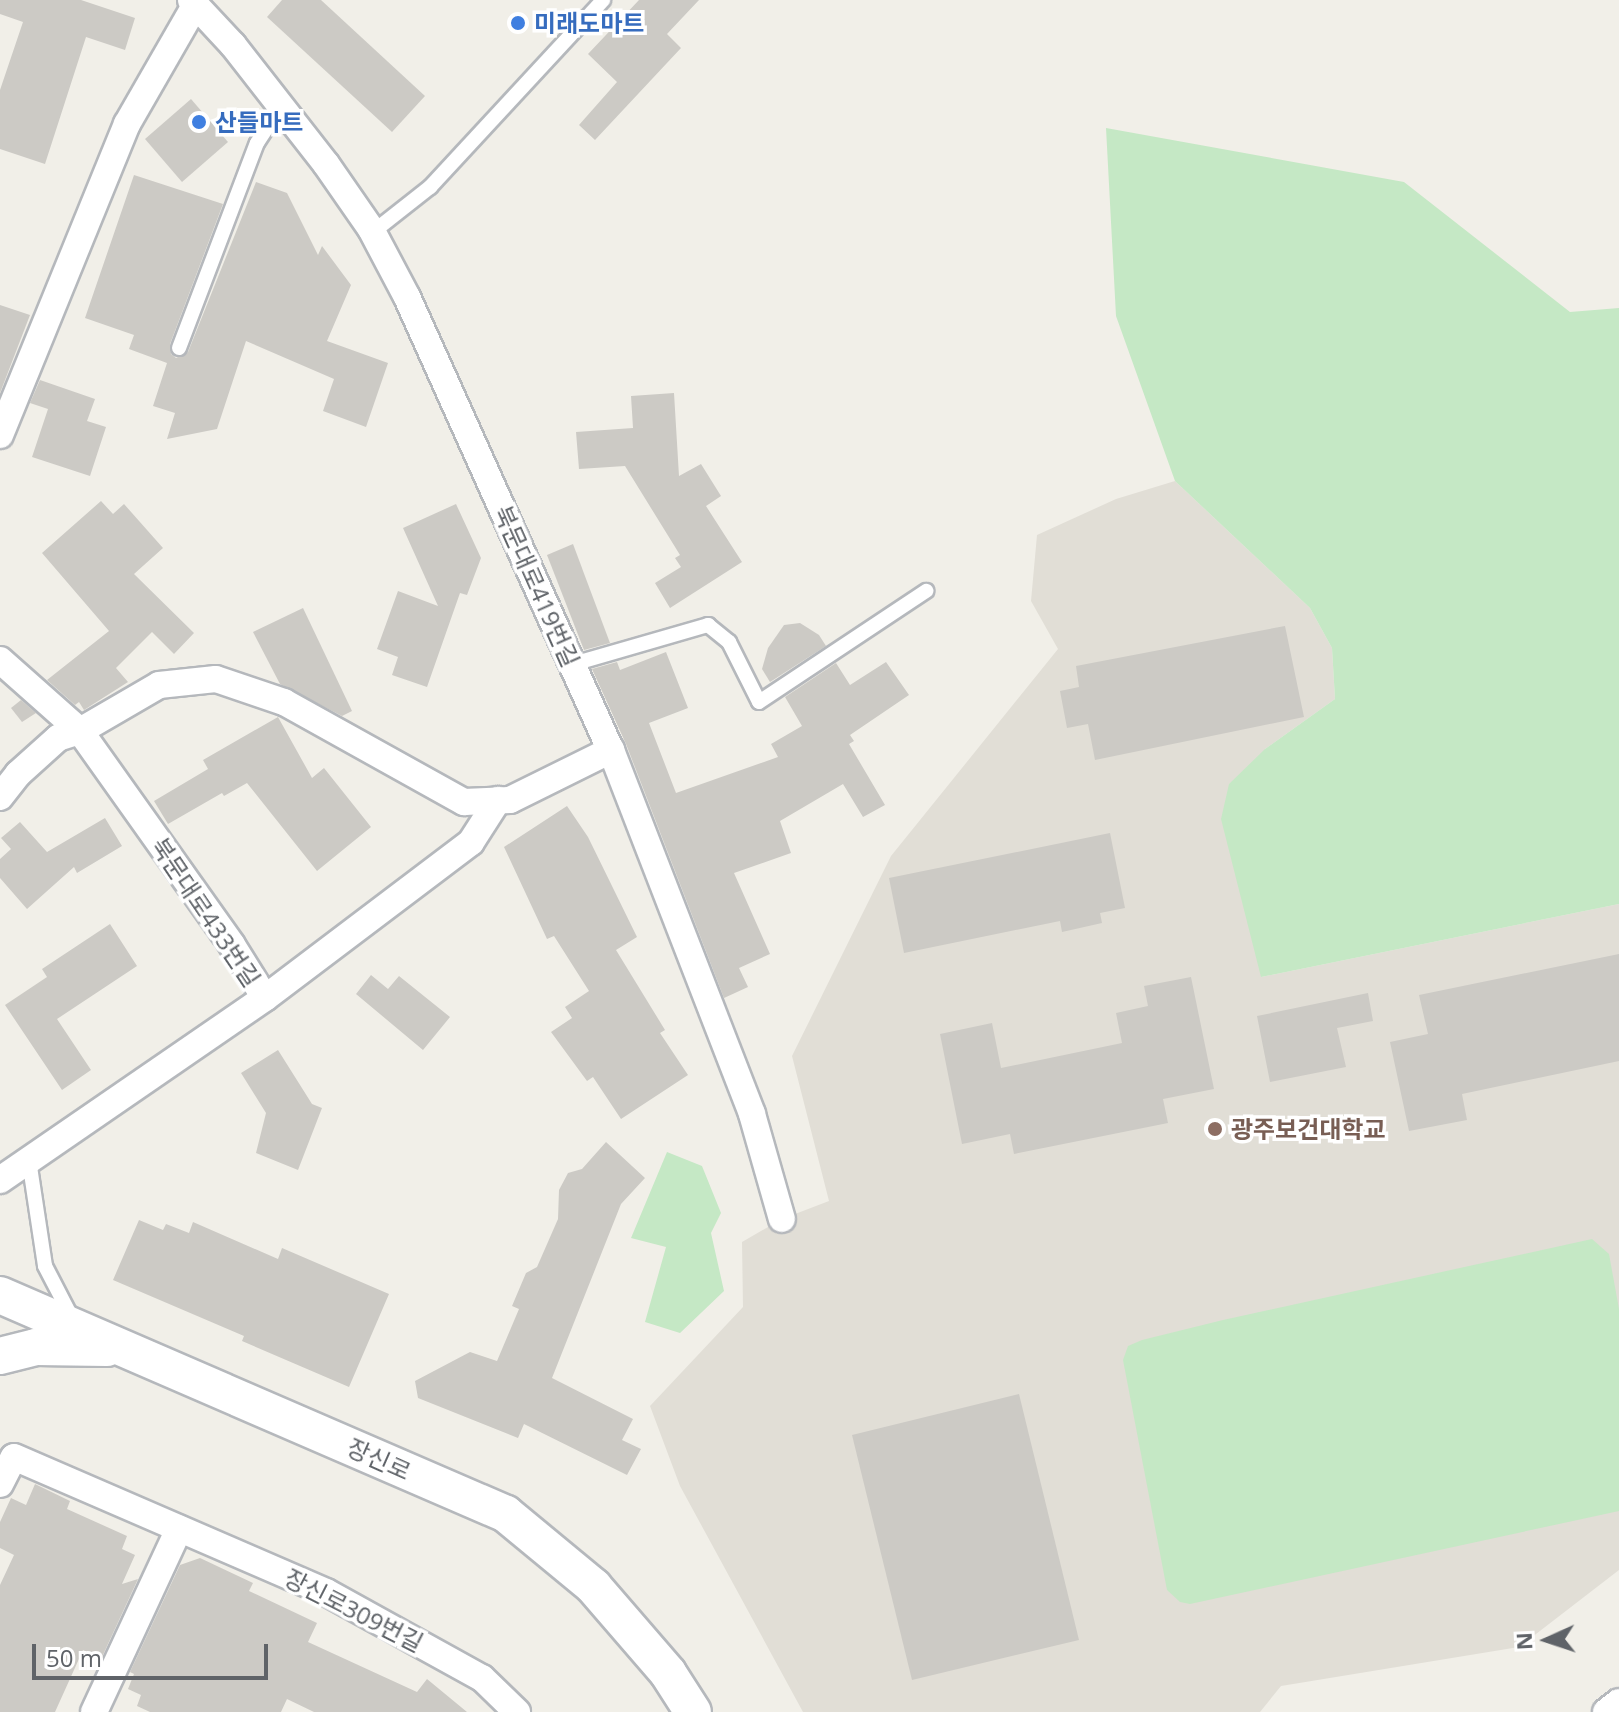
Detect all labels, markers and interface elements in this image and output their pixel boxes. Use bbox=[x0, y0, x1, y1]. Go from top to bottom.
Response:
place label: 미래도마트 bbox=[534, 9, 644, 37]
marker: 미래도마트 bbox=[509, 14, 527, 32]
place label: 산들마트 bbox=[215, 108, 303, 136]
marker: 산들마트 bbox=[190, 113, 208, 131]
street label: 북문대로419번길 bbox=[489, 501, 585, 671]
street label: 북문대로433번길 bbox=[146, 832, 266, 992]
place label: 광주보건대학교 bbox=[1231, 1115, 1386, 1143]
marker: 광주보건대학교 bbox=[1206, 1120, 1224, 1138]
street label: 장신로 bbox=[343, 1432, 415, 1486]
street label: 장신로309번길 bbox=[280, 1563, 428, 1657]
north arrow bbox=[1507, 1600, 1587, 1680]
scale bar bbox=[36, 1628, 272, 1678]
text: N bbox=[1508, 1632, 1538, 1651]
text: 50 m bbox=[46, 1641, 102, 1674]

